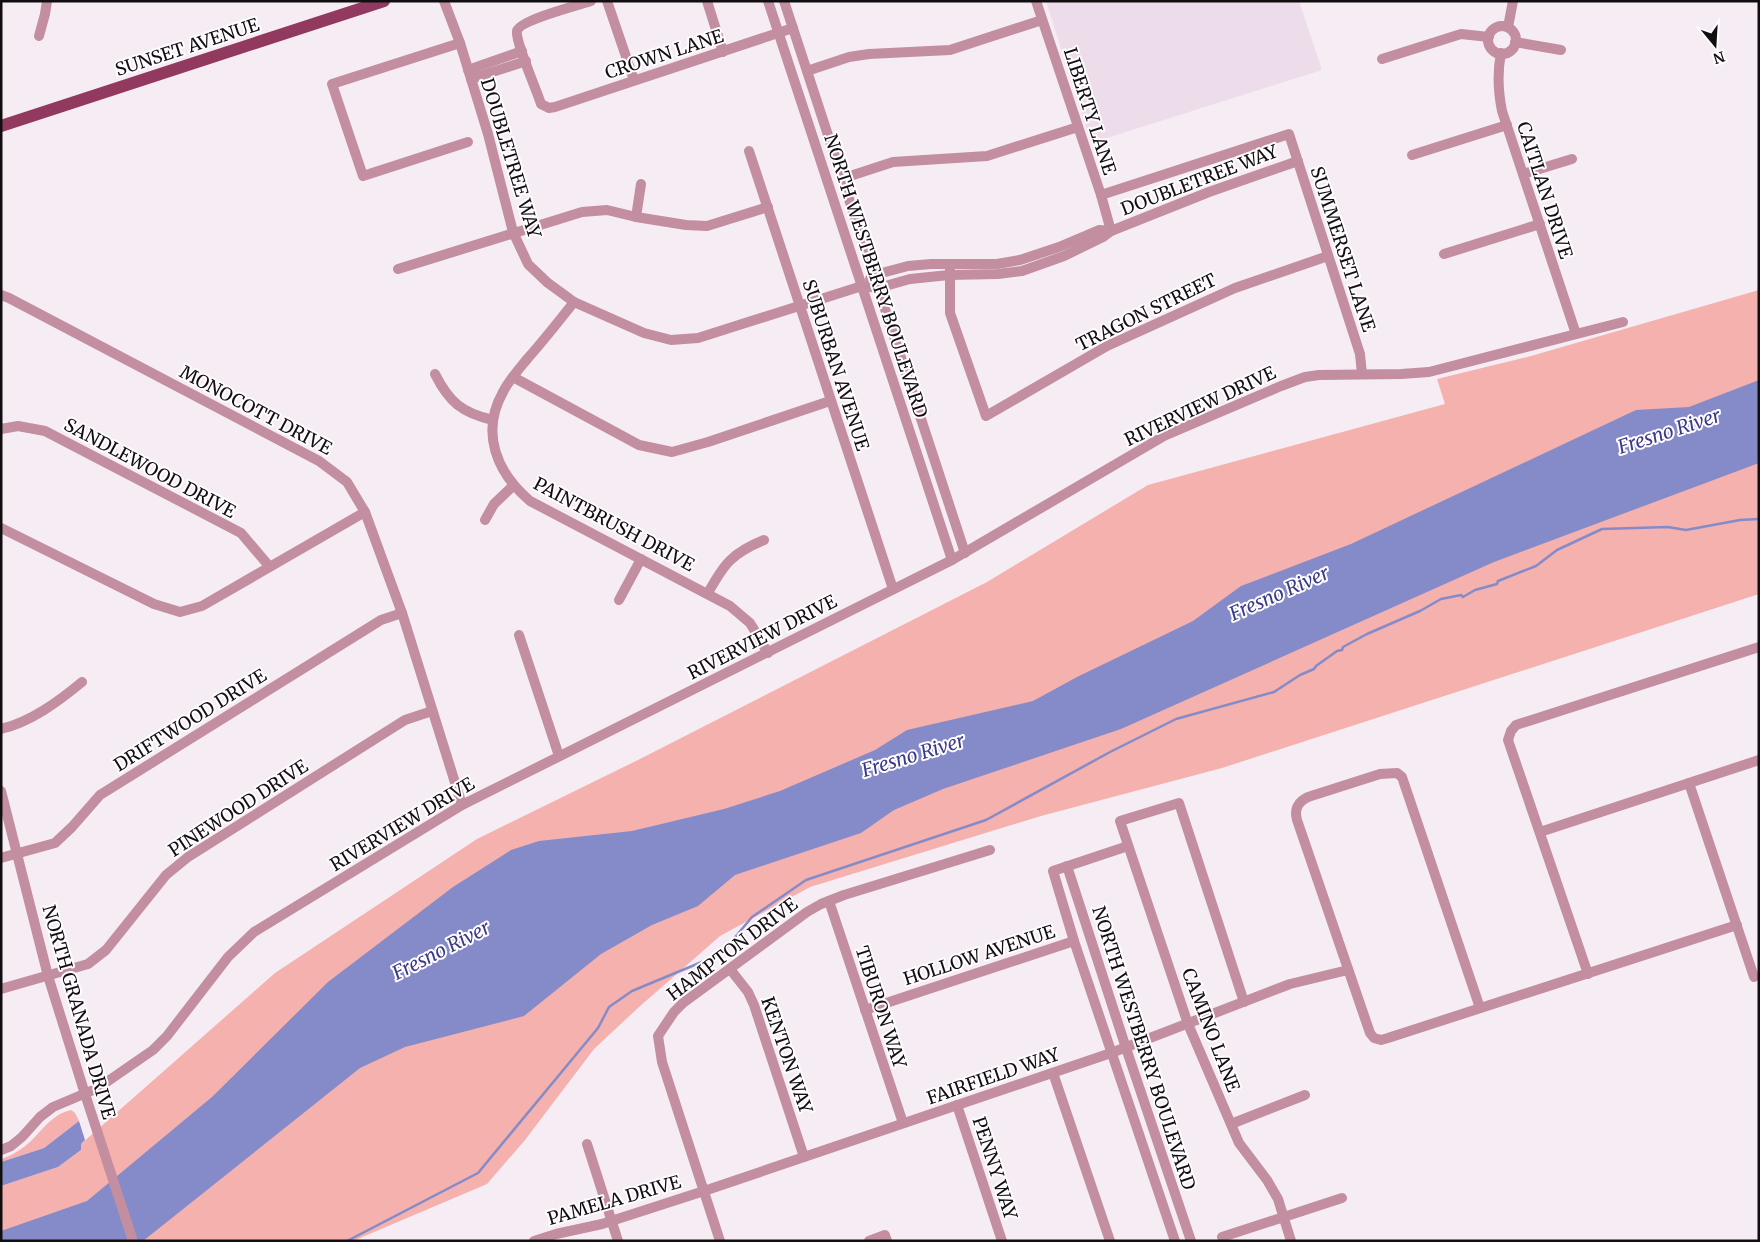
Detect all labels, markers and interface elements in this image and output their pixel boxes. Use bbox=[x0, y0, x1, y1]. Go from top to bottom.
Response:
street label: SUNSET AVENUE bbox=[112, 13, 262, 81]
north arrow bbox=[1690, 20, 1740, 70]
street label: CROWN LANE bbox=[602, 24, 727, 84]
street label: LIBERTY LANE bbox=[1059, 45, 1121, 178]
text: N bbox=[1711, 47, 1727, 68]
street label: DOUBLETREE WAY bbox=[476, 75, 546, 241]
street label: CAITLAN DRIVE bbox=[1512, 119, 1578, 262]
street label: NORTH WESTBERRY BOULEVARD bbox=[819, 131, 933, 421]
street label: DOUBLETREE WAY bbox=[1117, 139, 1281, 221]
street label: SUMMERSET LANE bbox=[1305, 164, 1381, 335]
street label: TRAGON STREET bbox=[1072, 268, 1220, 356]
street label: SUBURBAN AVENUE bbox=[797, 277, 875, 454]
street label: MONOCOTT DRIVE bbox=[176, 360, 337, 460]
street label: RIVERVIEW DRIVE bbox=[1121, 361, 1280, 451]
water label: Fresno River bbox=[1614, 403, 1724, 459]
street label: SANDLEWOOD DRIVE bbox=[60, 413, 240, 523]
street label: PAINTBRUSH DRIVE bbox=[530, 472, 699, 576]
water label: Fresno River bbox=[1225, 560, 1333, 626]
street label: RIVERVIEW DRIVE bbox=[684, 589, 841, 685]
street label: DRIFTWOOD DRIVE bbox=[109, 663, 271, 776]
water label: Fresno River bbox=[858, 728, 968, 782]
street label: PINEWOOD DRIVE bbox=[164, 754, 313, 862]
street label: RIVERVIEW DRIVE bbox=[326, 772, 479, 876]
street label: HAMPTON DRIVE bbox=[662, 892, 802, 1006]
street label: NORTH GRANADA DRIVE bbox=[37, 902, 121, 1122]
street label: NORTH WESTBERRY BOULEVARD bbox=[1087, 903, 1201, 1193]
water label: Fresno River bbox=[387, 915, 494, 985]
street label: HOLLOW AVENUE bbox=[900, 919, 1058, 990]
street label: TIBURON WAY bbox=[850, 943, 912, 1071]
street label: CAMINO LANE bbox=[1177, 965, 1245, 1096]
street label: KENTON WAY bbox=[756, 994, 818, 1117]
street label: FAIRFIELD WAY bbox=[924, 1042, 1063, 1109]
street label: PENNY WAY bbox=[968, 1114, 1023, 1223]
street label: PAMELA DRIVE bbox=[545, 1170, 684, 1230]

